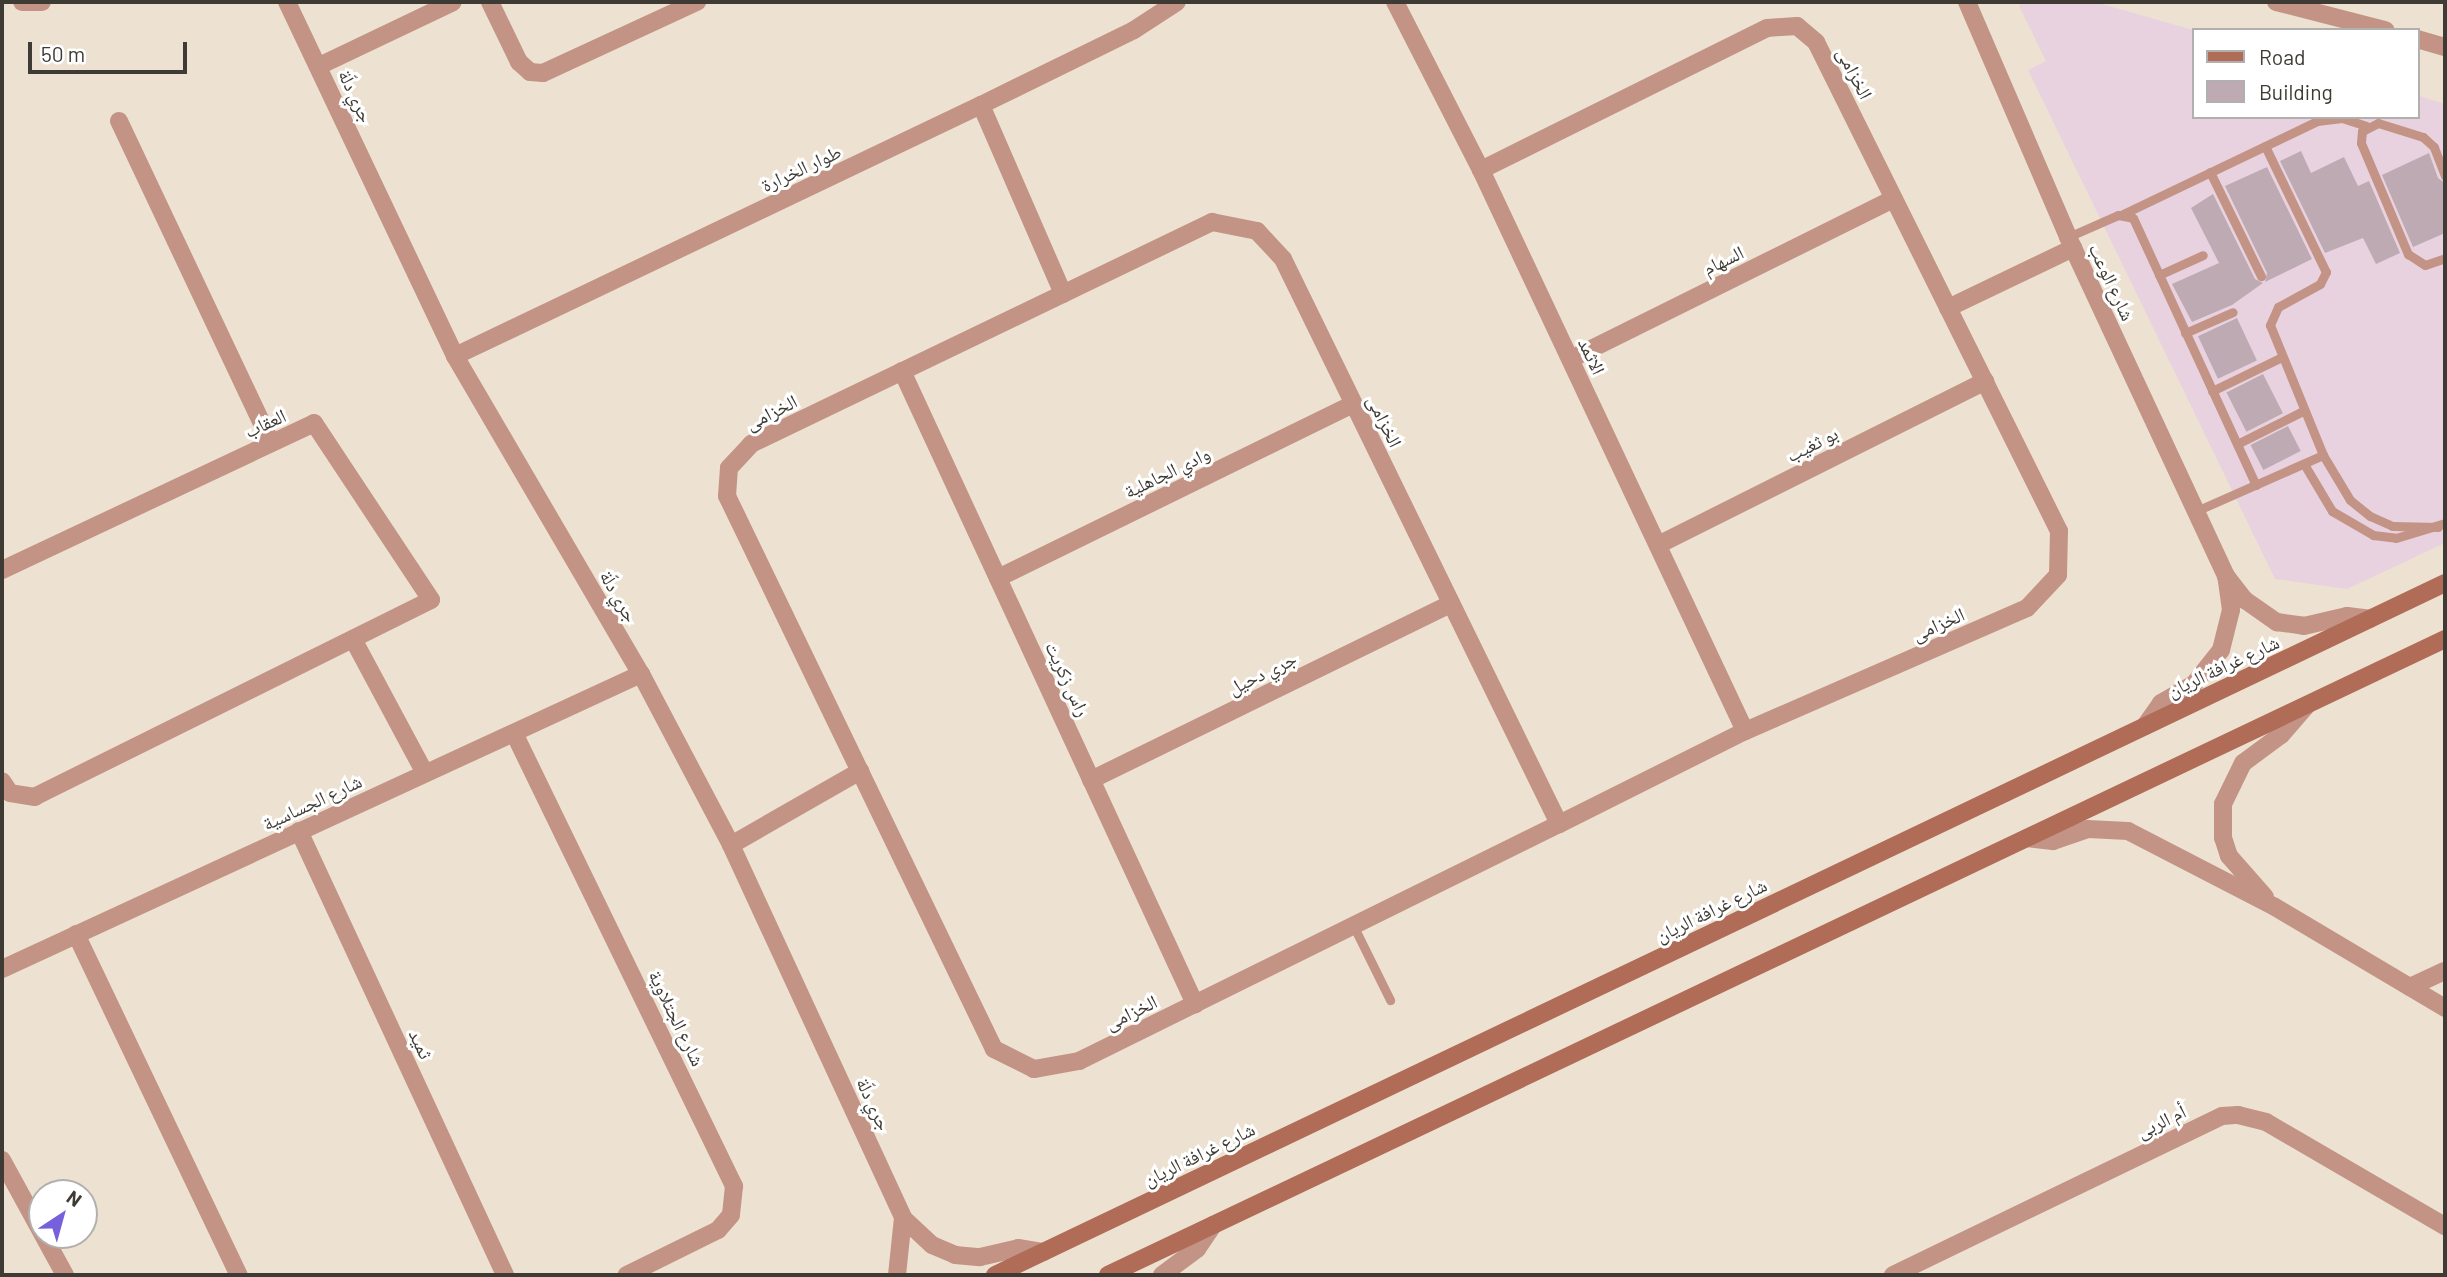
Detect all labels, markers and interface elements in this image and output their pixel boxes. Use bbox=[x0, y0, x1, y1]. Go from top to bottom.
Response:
scale bar bbox=[32, 28, 191, 72]
legend bbox=[2192, 28, 2419, 119]
text: 50 m bbox=[41, 41, 85, 66]
street label: الخزامى bbox=[1832, 43, 1878, 103]
text: Road bbox=[2259, 44, 2305, 69]
street label: جري دلّة bbox=[334, 66, 378, 126]
text: Building bbox=[2259, 79, 2333, 104]
street label: طوار الخرارة bbox=[757, 140, 845, 196]
street label: السهام bbox=[1699, 240, 1747, 280]
street label: شارع الوعب bbox=[2084, 240, 2140, 324]
street label: الاثمد bbox=[1574, 334, 1610, 378]
street label: الخزامى bbox=[741, 389, 801, 435]
street label: الخزامى bbox=[1363, 391, 1407, 451]
street label: العقاب bbox=[241, 404, 289, 442]
street label: بو ثغيب bbox=[1782, 421, 1842, 467]
street label: وادي الجاهلية bbox=[1120, 441, 1214, 503]
street label: جري دلّة bbox=[595, 566, 643, 626]
street label: الخزامى bbox=[1908, 602, 1968, 646]
street label: شارع غرافة الريان bbox=[2163, 630, 2283, 702]
street label: راس زكريت bbox=[1041, 638, 1095, 720]
street label: جري دحيل bbox=[1224, 647, 1300, 699]
street label: شارع الجساسية bbox=[259, 769, 365, 835]
street label: شارع غرافة الريان bbox=[1652, 873, 1770, 947]
street label: شارع الجتلاوية bbox=[644, 966, 710, 1070]
street label: الخزامى bbox=[1101, 990, 1161, 1034]
street label: ثميد bbox=[404, 1025, 438, 1063]
street label: جري دلّة bbox=[852, 1074, 896, 1134]
street label: أم الربى bbox=[2133, 1099, 2189, 1143]
street label: شارع غرافة الريان bbox=[1140, 1117, 1258, 1191]
north arrow bbox=[28, 1179, 98, 1249]
text: N bbox=[63, 1185, 86, 1211]

